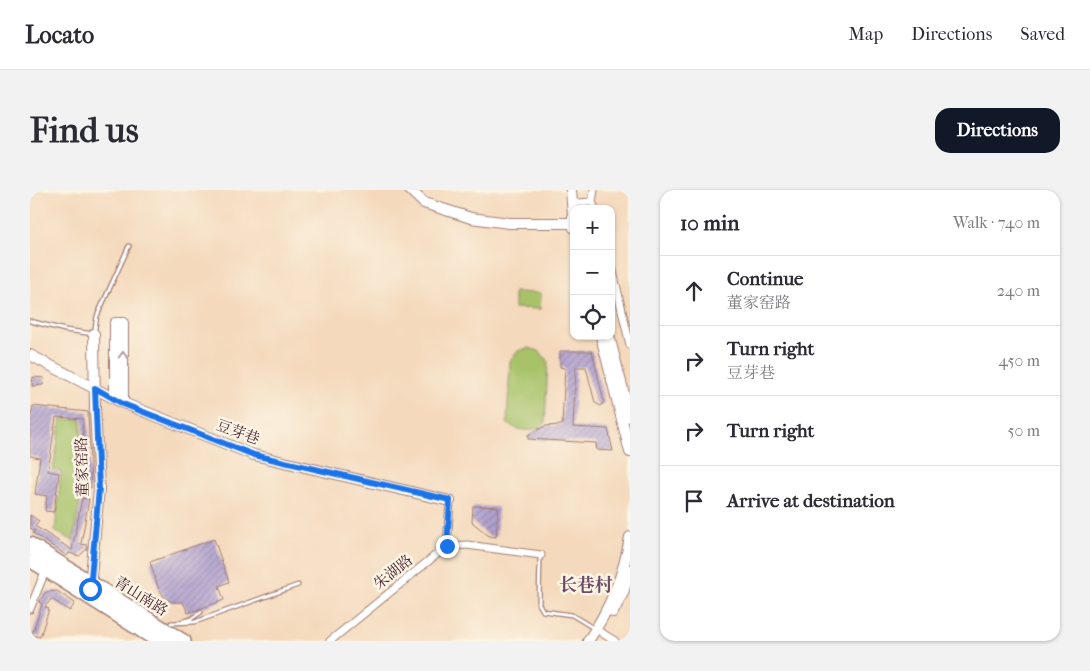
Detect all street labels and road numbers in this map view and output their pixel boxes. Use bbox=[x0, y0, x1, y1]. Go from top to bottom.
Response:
street label: 豆芽巷 bbox=[214, 416, 262, 448]
street label: 董家窑路 bbox=[72, 437, 92, 497]
street label: 朱湖路 bbox=[370, 551, 416, 593]
street label: 青山南路 bbox=[111, 572, 171, 620]

